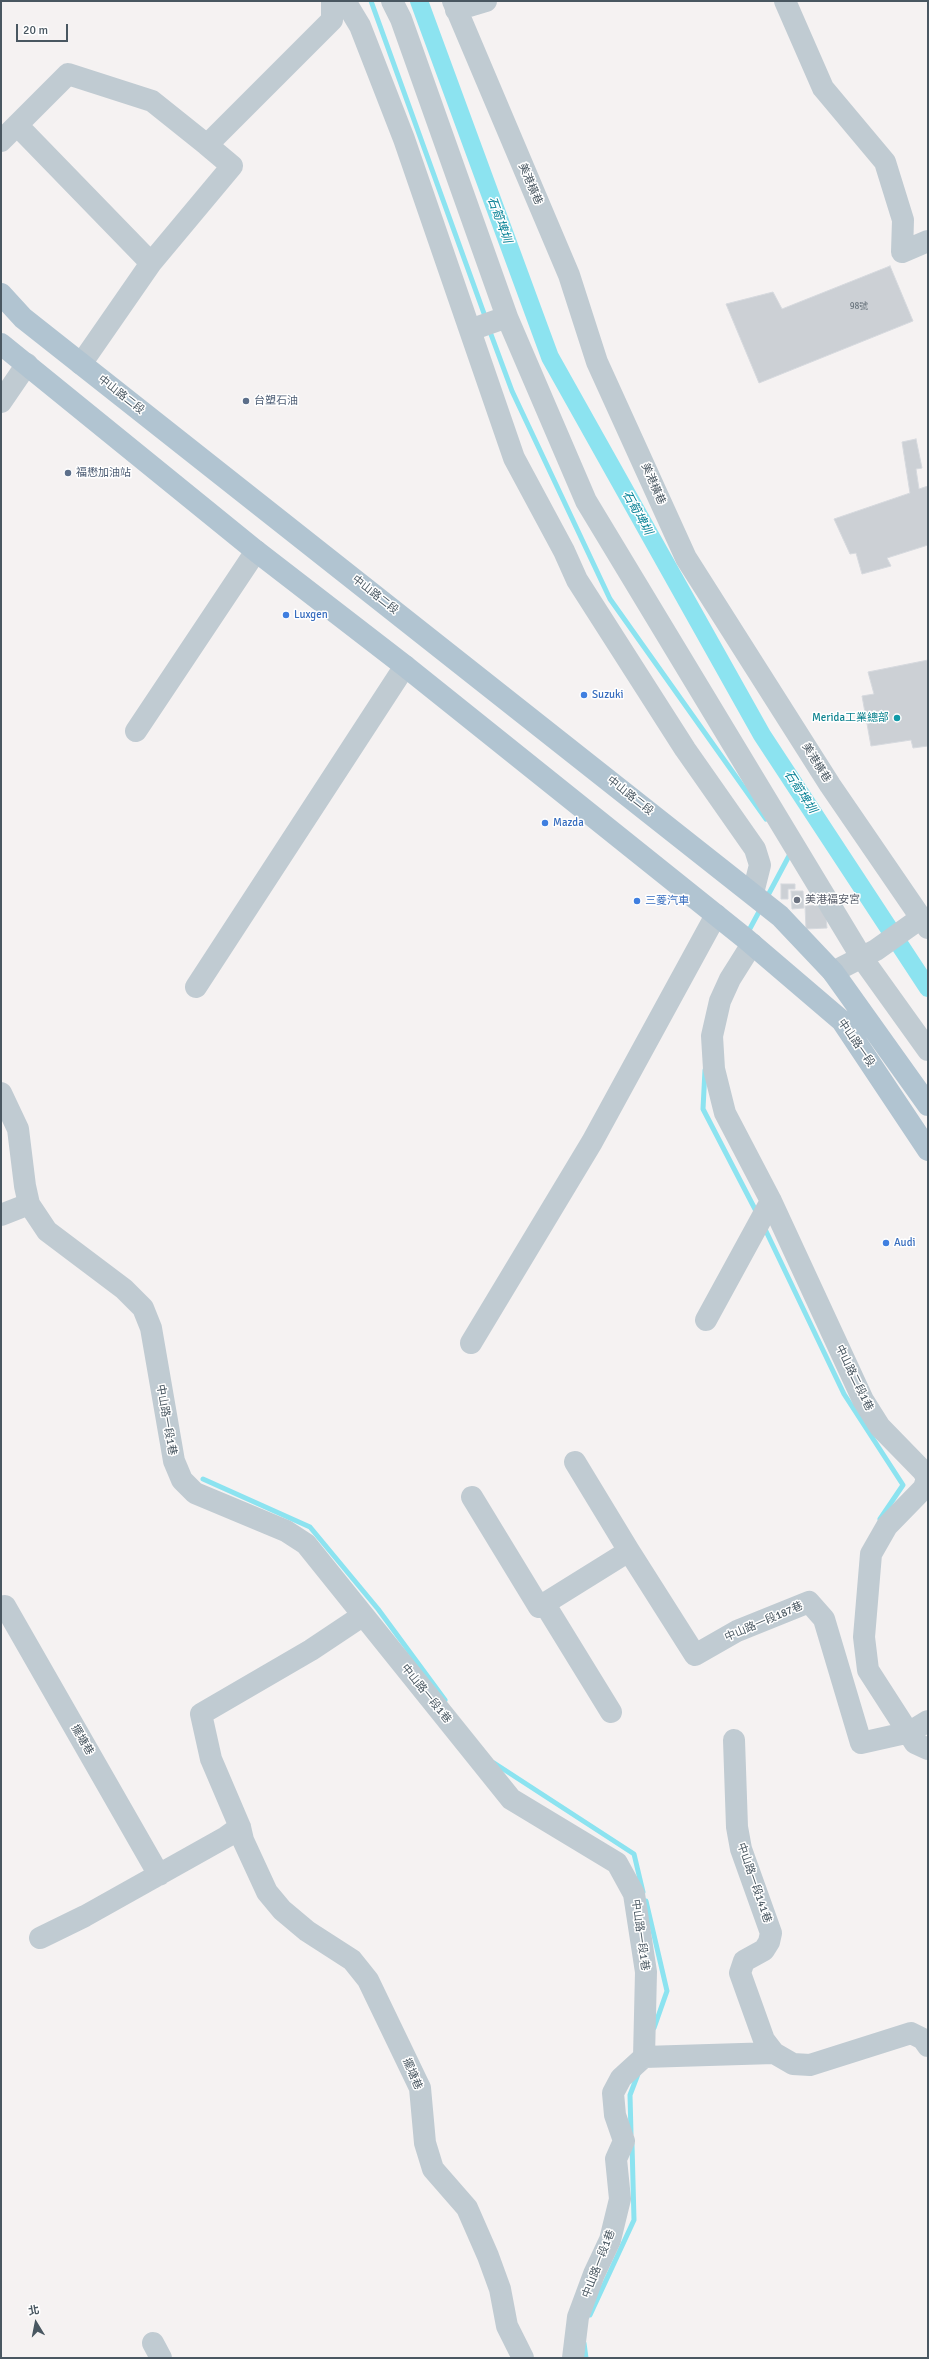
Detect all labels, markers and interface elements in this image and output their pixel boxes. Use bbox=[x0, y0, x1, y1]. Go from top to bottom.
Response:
scale bar bbox=[18, 16, 70, 42]
text: 20 m bbox=[23, 23, 48, 38]
street label: 美港橫巷 bbox=[515, 161, 545, 207]
water label: 石筍埤圳 bbox=[484, 195, 514, 245]
house number: 98號 bbox=[850, 302, 868, 312]
street label: 中山路二段 bbox=[95, 373, 147, 417]
place label: 台塑石油 bbox=[254, 394, 298, 408]
marker: 台塑石油 bbox=[241, 396, 251, 406]
street label: 美港橫巷 bbox=[638, 461, 668, 507]
place label: 福懋加油站 bbox=[76, 466, 131, 480]
marker: 福懋加油站 bbox=[63, 468, 73, 478]
water label: 石筍埤圳 bbox=[619, 489, 655, 537]
street label: 中山路二段 bbox=[349, 573, 401, 617]
place label: Luxgen bbox=[294, 608, 328, 622]
marker: Luxgen bbox=[281, 610, 291, 620]
place label: Suzuki bbox=[592, 688, 623, 702]
marker: Suzuki bbox=[579, 690, 589, 700]
place label: Merida工業總部 bbox=[812, 711, 889, 725]
marker: Merida工業總部 bbox=[892, 713, 902, 723]
street label: 美港橫巷 bbox=[799, 741, 833, 785]
water label: 石筍埤圳 bbox=[781, 768, 819, 816]
street label: 中山路二段 bbox=[604, 774, 656, 818]
place label: Mazda bbox=[553, 816, 584, 830]
marker: Mazda bbox=[540, 818, 550, 828]
place label: 美港福安宮 bbox=[805, 893, 860, 907]
place label: 三菱汽車 bbox=[645, 894, 689, 908]
marker: 美港福安宮 bbox=[792, 895, 802, 905]
marker: 三菱汽車 bbox=[632, 896, 642, 906]
street label: 中山路一段 bbox=[835, 1017, 877, 1069]
place label: Audi bbox=[894, 1236, 915, 1250]
marker: Audi bbox=[881, 1238, 891, 1248]
street label: 中山路二段1巷 bbox=[832, 1343, 876, 1413]
street label: 中山路一段1巷 bbox=[153, 1383, 179, 1457]
street label: 中山路一段187巷 bbox=[723, 1600, 805, 1644]
street label: 中山路一段1巷 bbox=[398, 1662, 454, 1726]
street label: 擺塘巷 bbox=[68, 1722, 96, 1758]
street label: 中山路一段141巷 bbox=[734, 1841, 774, 1925]
street label: 中山路一段1巷 bbox=[628, 1898, 652, 1972]
street label: 擺塘巷 bbox=[399, 2056, 425, 2092]
street label: 中山路一段1巷 bbox=[580, 2228, 618, 2300]
north arrow bbox=[16, 2303, 56, 2343]
text: 北 bbox=[27, 2303, 40, 2318]

